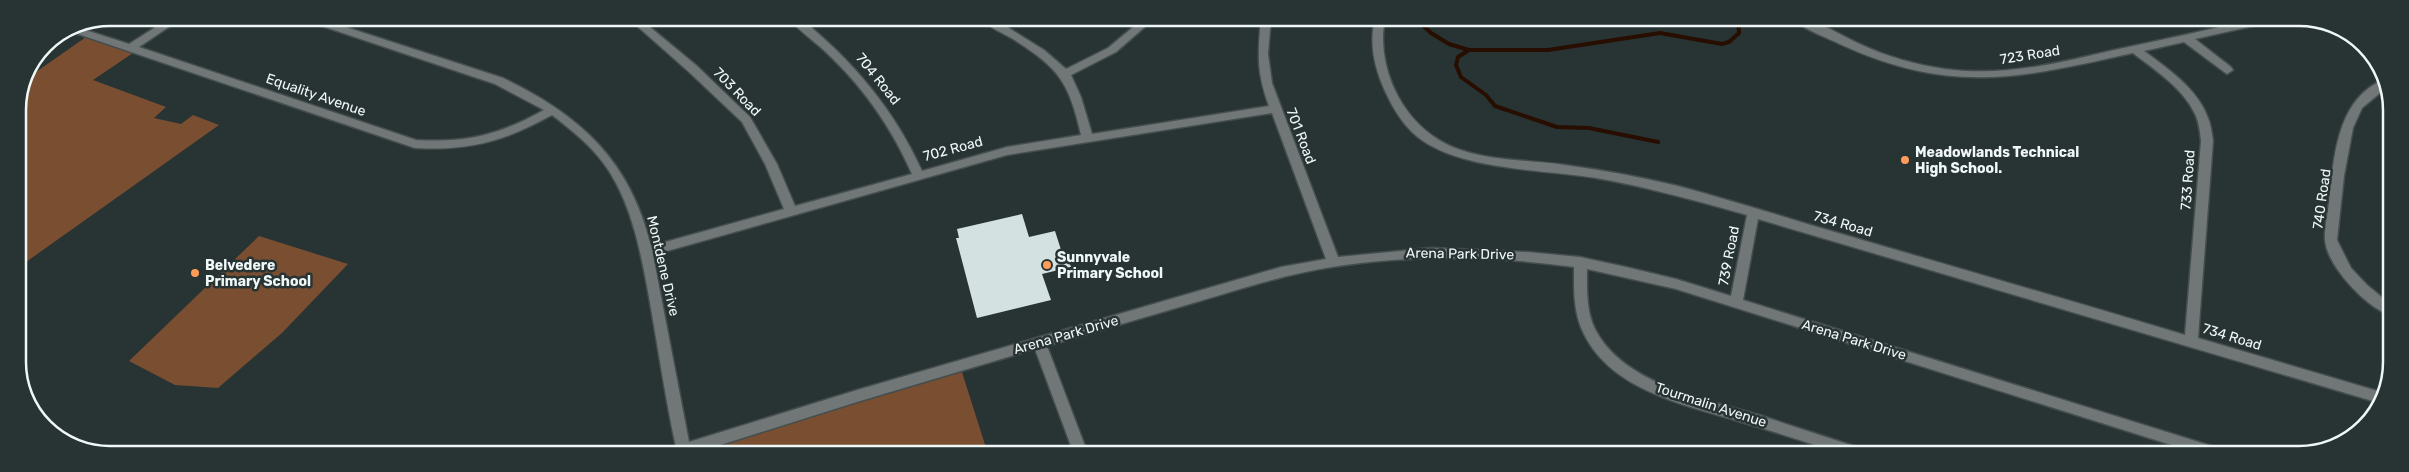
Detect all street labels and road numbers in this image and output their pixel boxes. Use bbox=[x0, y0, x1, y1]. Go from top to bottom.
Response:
street label: 723 Road bbox=[1999, 42, 2061, 68]
street label: 704 Road bbox=[852, 50, 904, 108]
street label: 703 Road bbox=[710, 64, 764, 120]
street label: Equality Avenue bbox=[264, 70, 368, 120]
street label: 701 Road bbox=[1283, 106, 1319, 166]
street label: 702 Road bbox=[921, 133, 985, 165]
street label: 733 Road bbox=[2177, 149, 2199, 211]
street label: 740 Road bbox=[2309, 168, 2335, 230]
street label: 734 Road bbox=[1811, 207, 1875, 241]
street label: Montdene Drive bbox=[643, 214, 683, 318]
street label: 739 Road bbox=[1715, 225, 1743, 287]
street label: Arena Park Drive bbox=[1406, 245, 1514, 263]
street label: Arena Park Drive bbox=[1012, 312, 1120, 358]
street label: Arena Park Drive bbox=[1800, 316, 1908, 364]
street label: 734 Road bbox=[2200, 320, 2264, 354]
street label: Tourmalin Avenue bbox=[1653, 379, 1769, 431]

